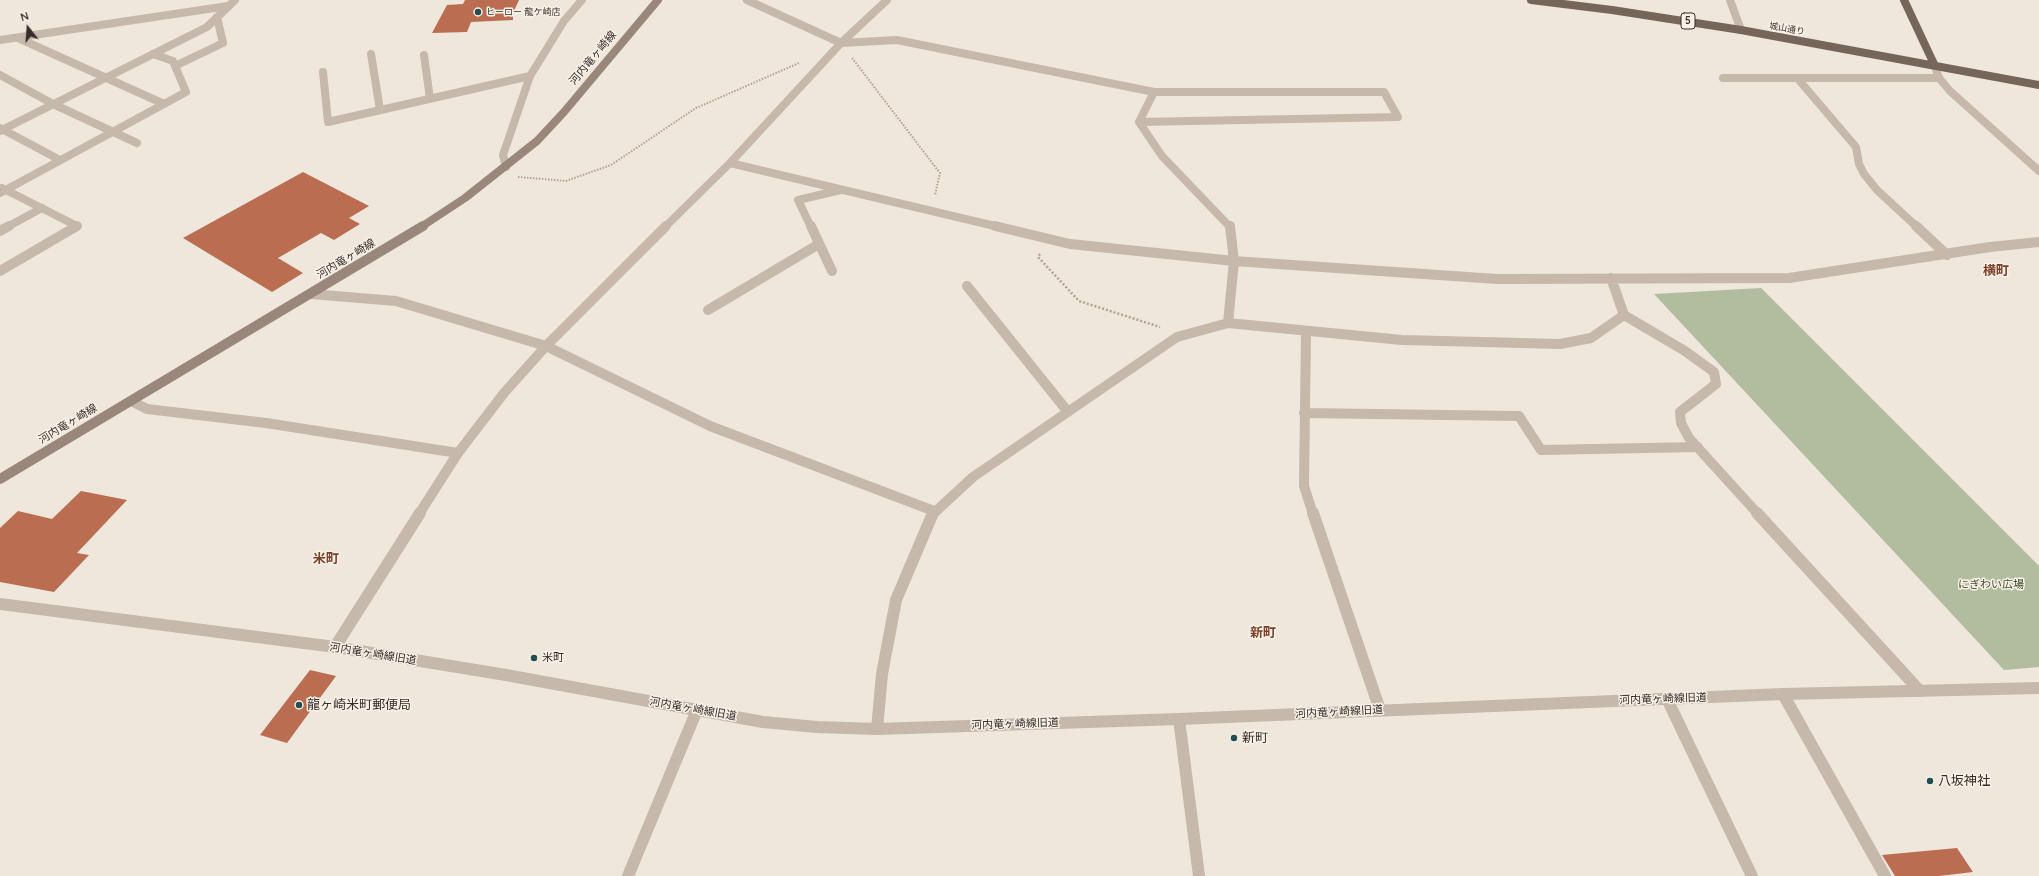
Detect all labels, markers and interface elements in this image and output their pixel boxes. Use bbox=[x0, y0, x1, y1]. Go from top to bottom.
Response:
marker: ヒーロー 龍ケ崎店 bbox=[473, 7, 483, 17]
place label: ヒーロー 龍ケ崎店 bbox=[486, 7, 560, 17]
north arrow bbox=[8, 8, 48, 48]
text: N bbox=[19, 9, 30, 24]
road number: 5 bbox=[1681, 13, 1695, 29]
street label: 城山通り bbox=[1768, 21, 1806, 37]
street label: 河内竜ヶ崎線 bbox=[567, 28, 619, 88]
street label: 河内竜ヶ崎線 bbox=[314, 236, 378, 282]
district label: 横町 bbox=[1983, 263, 2009, 279]
street label: 河内竜ヶ崎線 bbox=[36, 401, 100, 447]
district label: 米町 bbox=[313, 551, 339, 567]
park label: にぎわい広場 bbox=[1958, 578, 2024, 592]
district label: 新町 bbox=[1250, 625, 1276, 641]
street label: 河内竜ヶ崎線旧道 bbox=[329, 641, 417, 667]
place label: 米町 bbox=[542, 651, 564, 665]
marker: 米町 bbox=[529, 653, 539, 663]
street label: 河内竜ヶ崎線旧道 bbox=[1619, 691, 1707, 707]
street label: 河内竜ヶ崎線旧道 bbox=[649, 695, 737, 723]
place label: 龍ヶ崎米町郵便局 bbox=[307, 697, 411, 713]
marker: 龍ヶ崎米町郵便局 bbox=[294, 700, 304, 710]
street label: 河内竜ヶ崎線旧道 bbox=[1295, 703, 1383, 721]
street label: 河内竜ヶ崎線旧道 bbox=[971, 716, 1059, 732]
place label: 新町 bbox=[1242, 730, 1268, 746]
marker: 新町 bbox=[1229, 733, 1239, 743]
place label: 八坂神社 bbox=[1938, 773, 1990, 789]
marker: 八坂神社 bbox=[1925, 776, 1935, 786]

